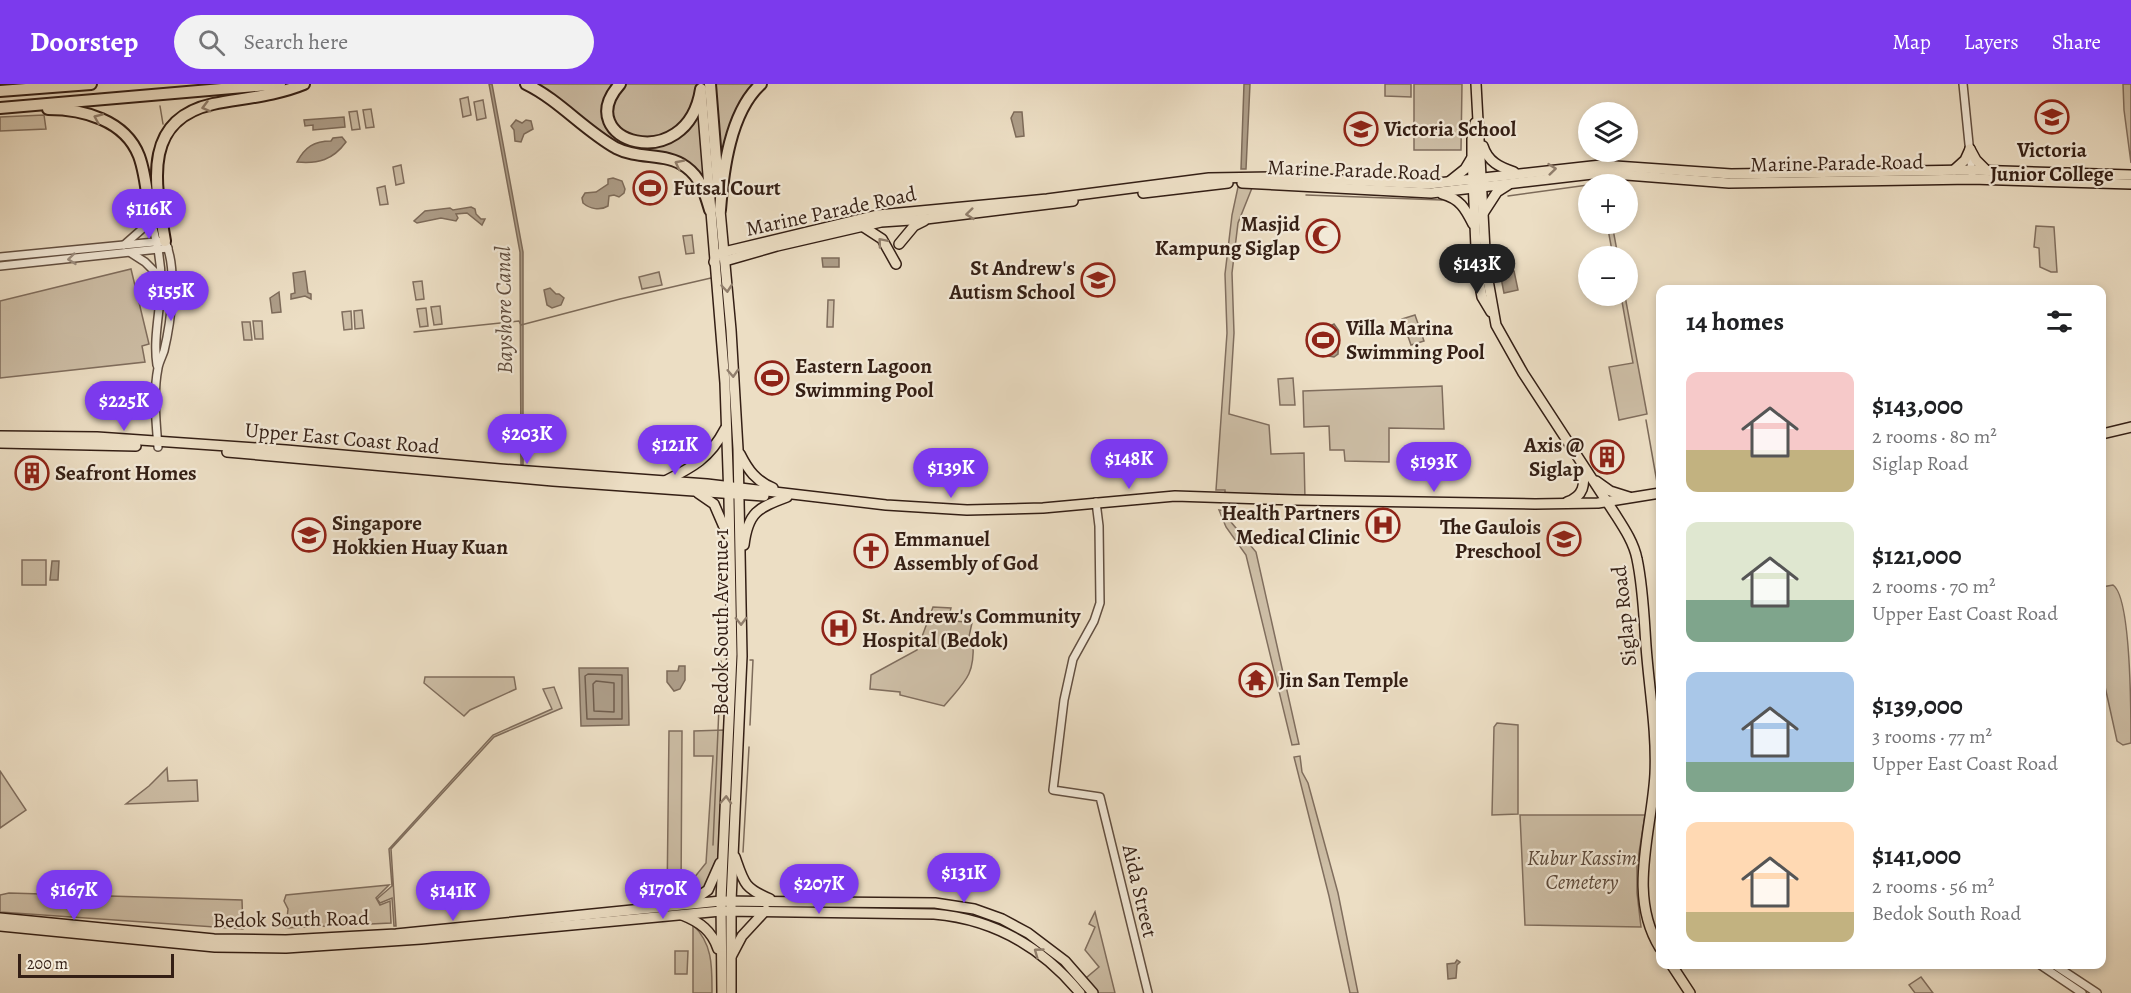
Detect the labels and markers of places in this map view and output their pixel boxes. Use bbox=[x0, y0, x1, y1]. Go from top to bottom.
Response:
school or university icon: Victoria Junior College bbox=[2034, 99, 2070, 135]
school or university icon: Victoria School bbox=[1343, 111, 1379, 147]
place label: Victoria School bbox=[1383, 115, 1517, 143]
place label: Victoria Junior College bbox=[1990, 136, 2114, 188]
sports icon: Futsal Court bbox=[632, 170, 668, 206]
place label: Futsal Court bbox=[673, 174, 781, 202]
pin: $116K bbox=[107, 189, 191, 240]
place label: Masjid Kampung Siglap bbox=[1155, 210, 1301, 262]
mosque icon: Masjid Kampung Siglap bbox=[1305, 218, 1341, 254]
pin: $143K bbox=[1435, 244, 1519, 295]
place label: St Andrew's Autism School bbox=[948, 254, 1075, 306]
school or university icon: St Andrew's Autism School bbox=[1080, 262, 1116, 298]
pin: $155K bbox=[129, 271, 213, 322]
place label: Villa Marina Swimming Pool bbox=[1345, 314, 1485, 366]
sports icon: Villa Marina Swimming Pool bbox=[1305, 322, 1341, 358]
place label: Eastern Lagoon Swimming Pool bbox=[795, 352, 934, 404]
sports icon: Eastern Lagoon Swimming Pool bbox=[754, 360, 790, 396]
pin: $225K bbox=[82, 381, 166, 432]
pin: $203K bbox=[485, 414, 569, 465]
pin: $121K bbox=[633, 425, 717, 476]
place label: Axis @ Siglap bbox=[1523, 431, 1584, 483]
pin: $148K bbox=[1087, 439, 1171, 490]
building icon: Axis @ Siglap bbox=[1589, 439, 1625, 475]
pin: $193K bbox=[1392, 442, 1476, 493]
pin: $139K bbox=[909, 448, 993, 499]
building icon: Seafront Homes bbox=[14, 455, 50, 491]
place label: Seafront Homes bbox=[55, 459, 197, 487]
place label: Health Partners Medical Clinic bbox=[1221, 499, 1360, 551]
hospital icon: Health Partners Medical Clinic bbox=[1365, 507, 1401, 543]
place label: Singapore Hokkien Huay Kuan bbox=[332, 509, 508, 561]
place label: The Gaulois Preschool bbox=[1440, 513, 1541, 565]
school or university icon: Singapore Hokkien Huay Kuan bbox=[291, 517, 327, 553]
school or university icon: The Gaulois Preschool bbox=[1546, 521, 1582, 557]
place label: Emmanuel Assembly of God bbox=[893, 525, 1039, 577]
church icon: Emmanuel Assembly of God bbox=[853, 533, 889, 569]
place label: St. Andrew's Community Hospital (Bedok) bbox=[862, 602, 1082, 654]
hospital icon: St. Andrew's Community Hospital (Bedok) bbox=[821, 610, 857, 646]
temple icon: Jin San Temple bbox=[1238, 662, 1274, 698]
place label: Jin San Temple bbox=[1279, 666, 1409, 694]
pin: $131K bbox=[922, 853, 1006, 904]
pin: $207K bbox=[777, 864, 861, 915]
pin: $170K bbox=[621, 869, 705, 920]
pin: $167K bbox=[32, 870, 116, 921]
pin: $141K bbox=[411, 871, 495, 922]

